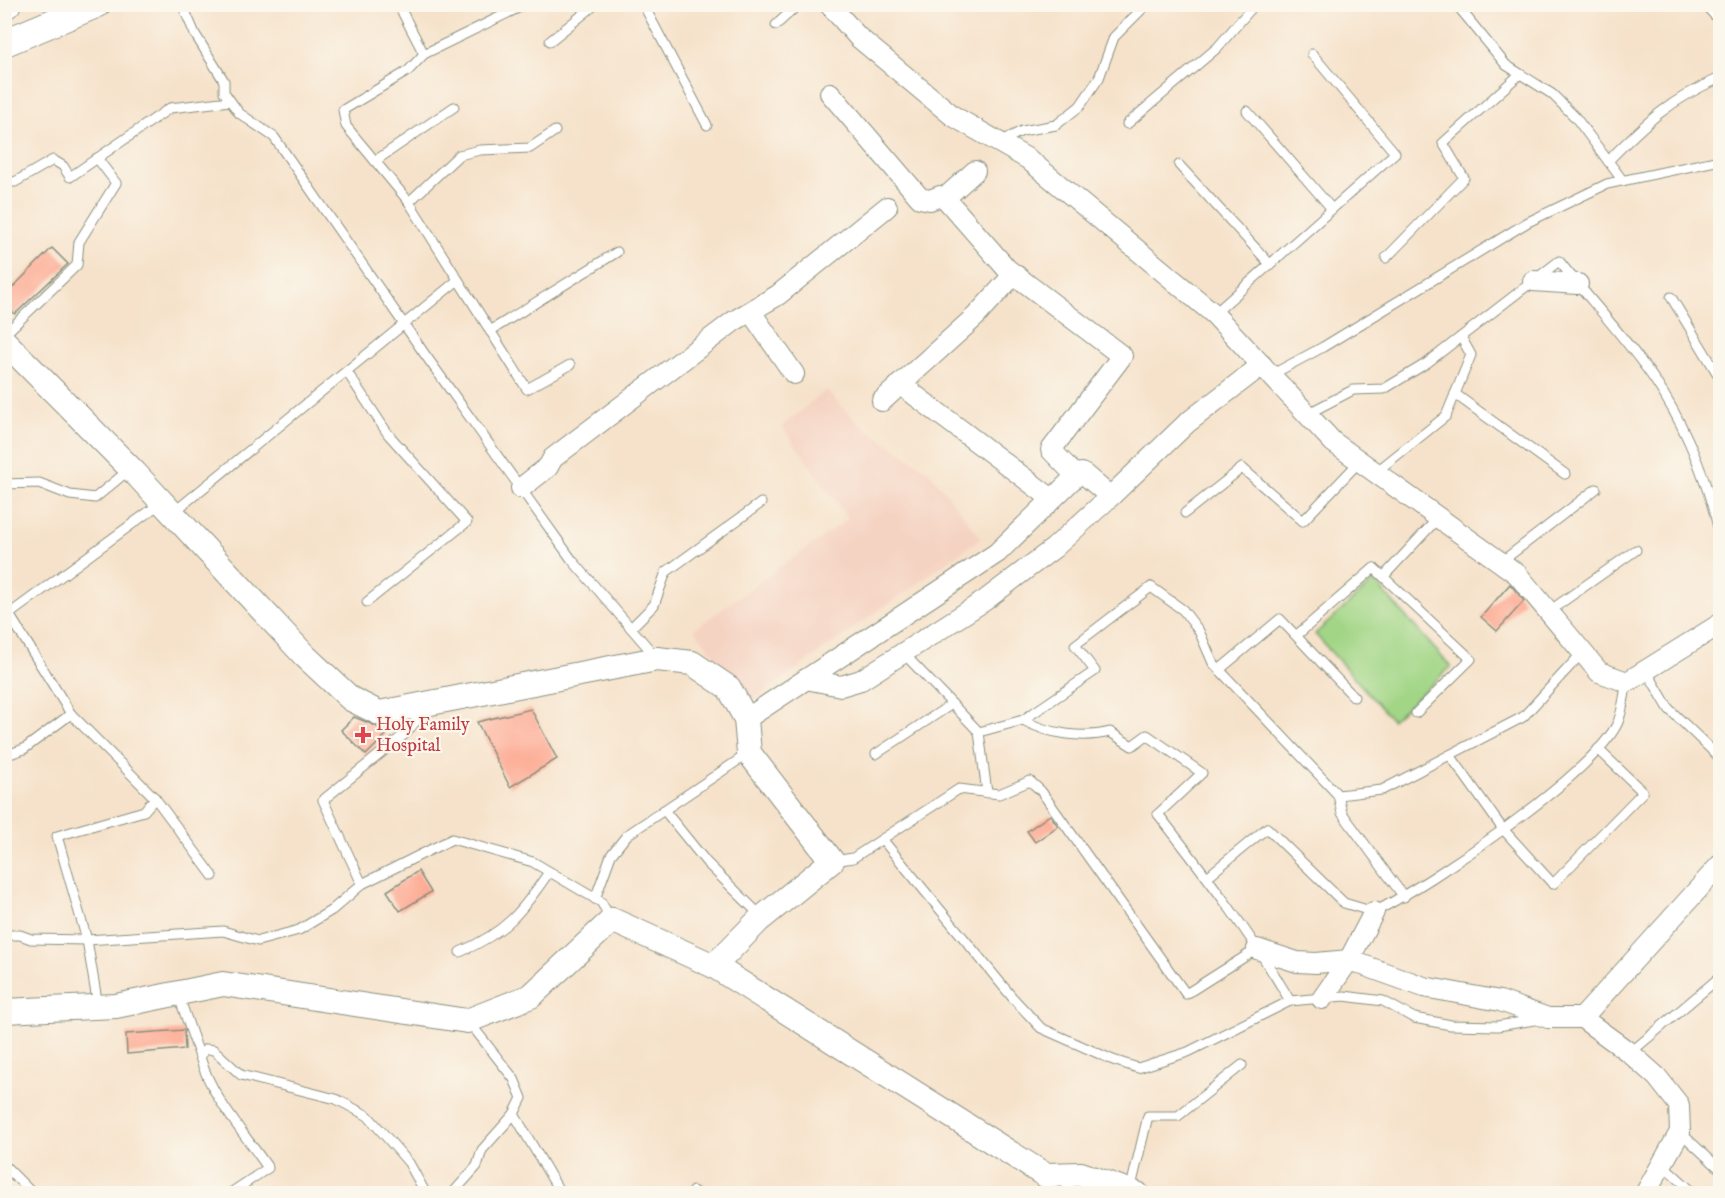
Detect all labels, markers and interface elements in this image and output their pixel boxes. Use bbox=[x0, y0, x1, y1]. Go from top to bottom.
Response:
place label: Holy Family Hospital bbox=[376, 714, 470, 758]
marker: Holy Family Hospital bbox=[354, 726, 372, 744]

